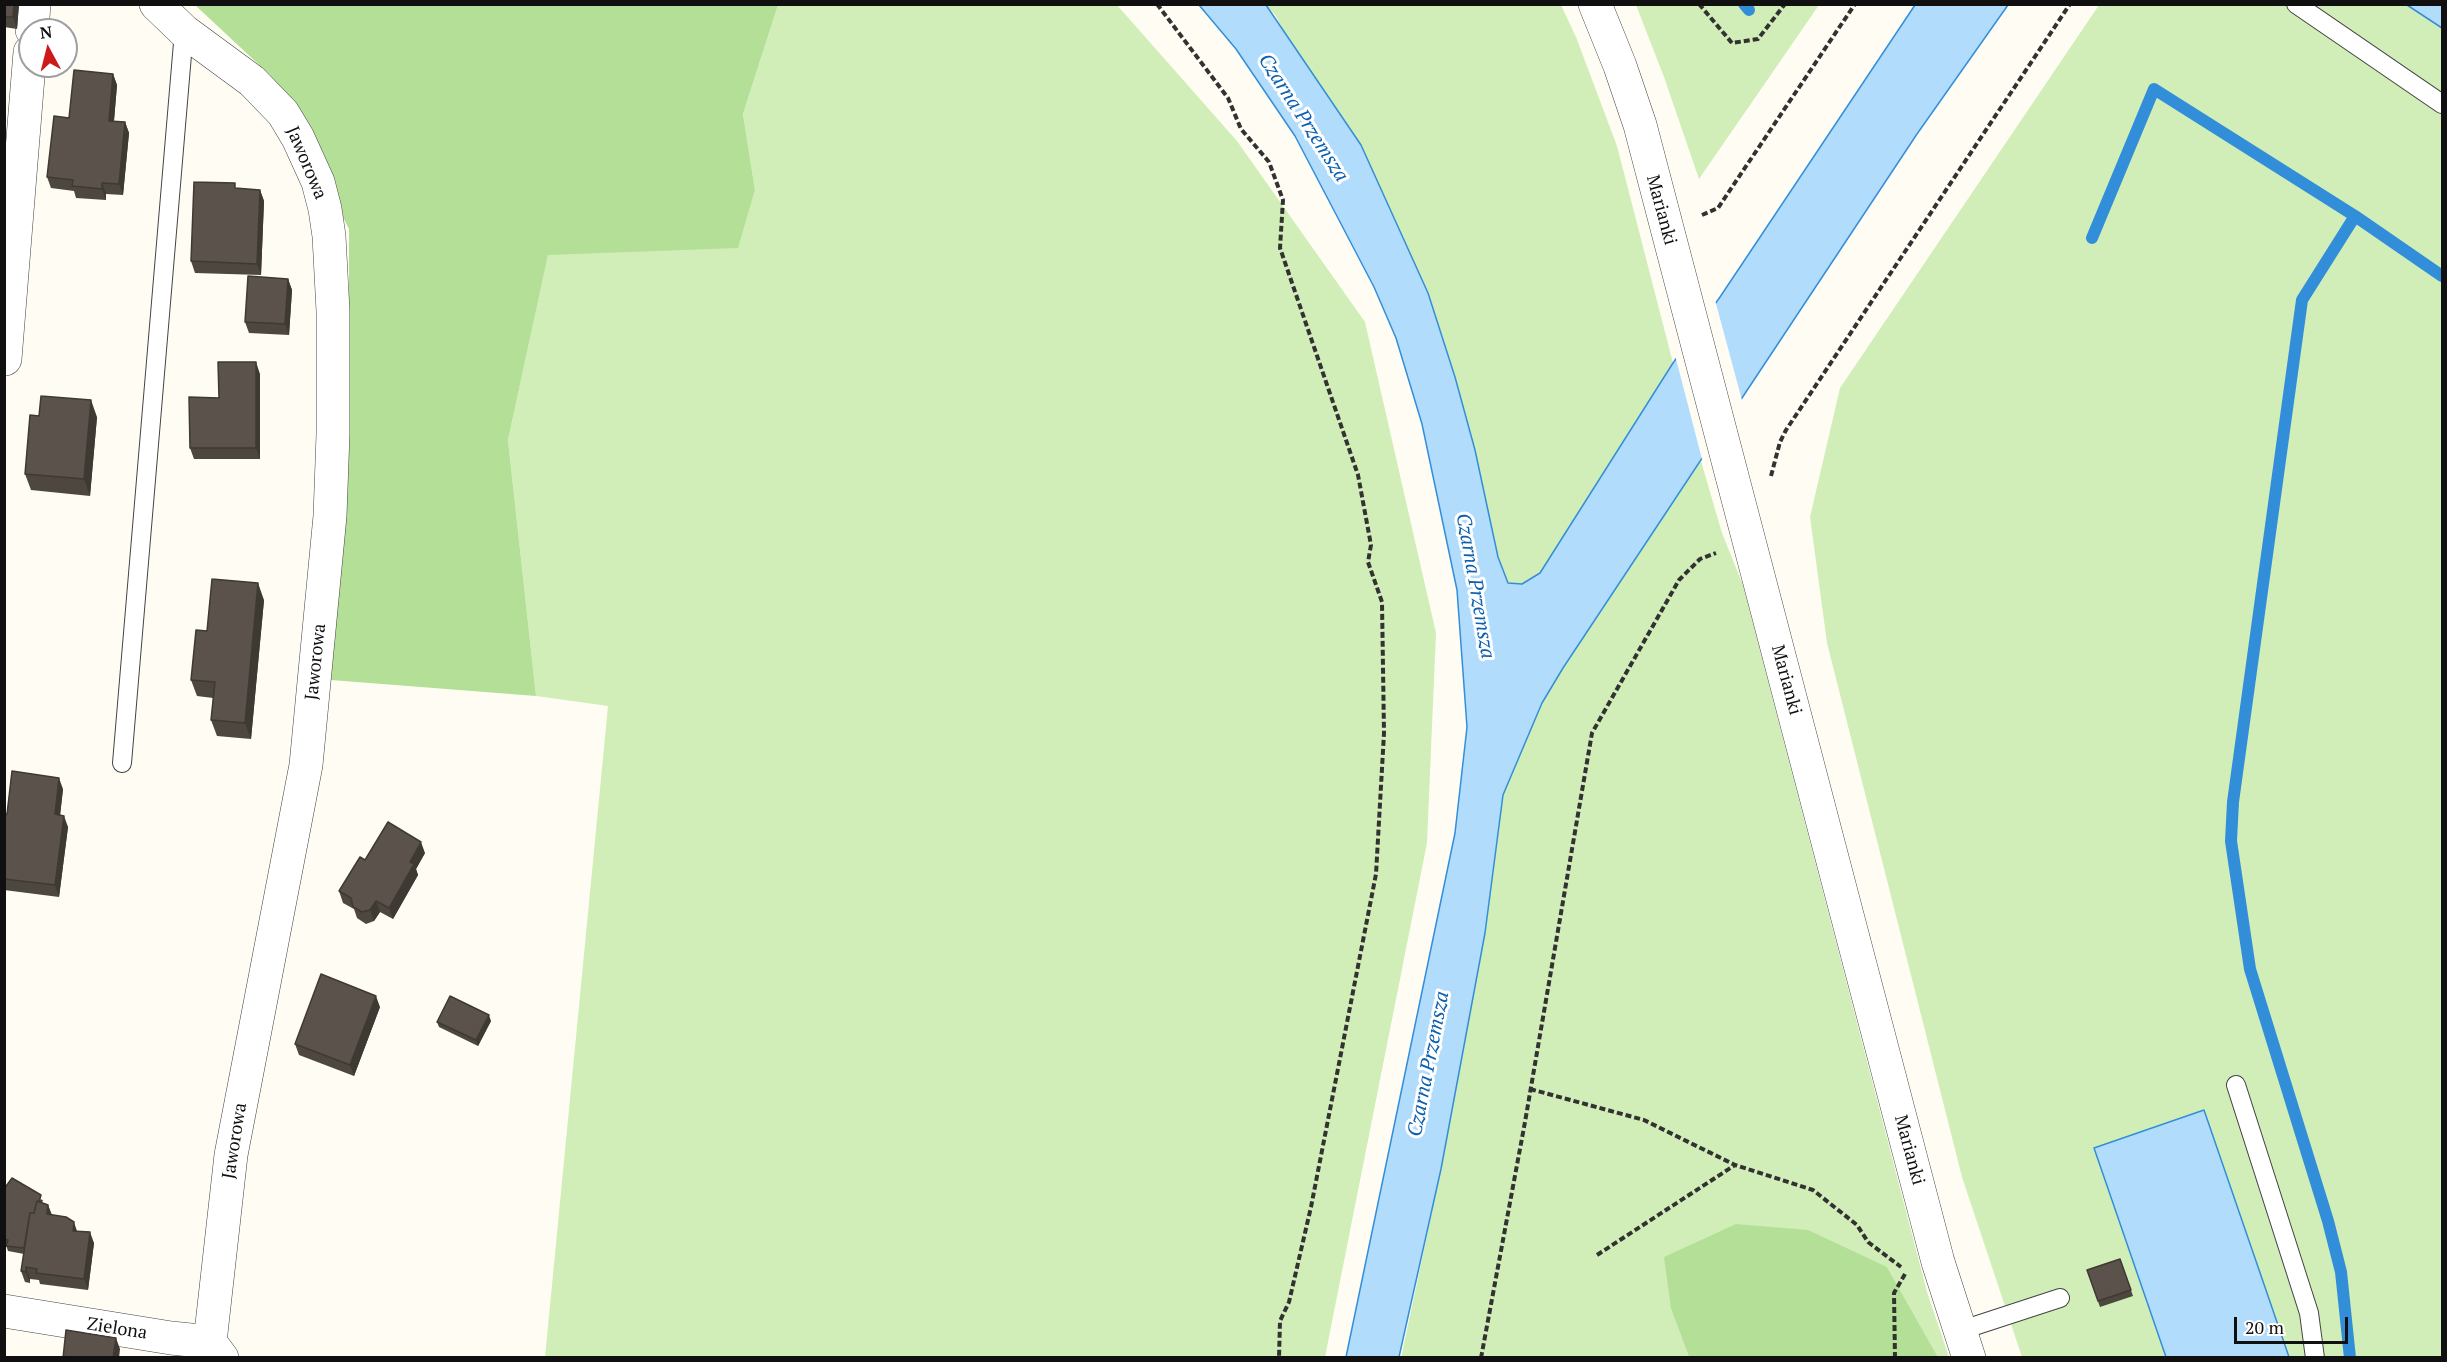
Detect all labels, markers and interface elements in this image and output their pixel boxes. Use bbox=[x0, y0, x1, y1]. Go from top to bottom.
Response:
north arrow bbox=[18, 18, 78, 78]
text: N bbox=[39, 20, 53, 44]
water label: Czarna Przemsza bbox=[1253, 50, 1353, 186]
street label: Jaworowa bbox=[281, 123, 331, 203]
street label: Marianki bbox=[1641, 173, 1681, 247]
water label: Czarna Przemsza bbox=[1450, 511, 1500, 661]
street label: Jaworowa bbox=[301, 623, 331, 701]
street label: Marianki bbox=[1766, 643, 1806, 717]
water label: Czarna Przemsza bbox=[1403, 989, 1455, 1139]
street label: Jaworowa bbox=[218, 1101, 252, 1181]
street label: Marianki bbox=[1889, 1113, 1929, 1187]
scale bar bbox=[2237, 1305, 2351, 1343]
street label: Zielona bbox=[85, 1314, 149, 1344]
text: 20 m bbox=[2245, 1315, 2284, 1339]

